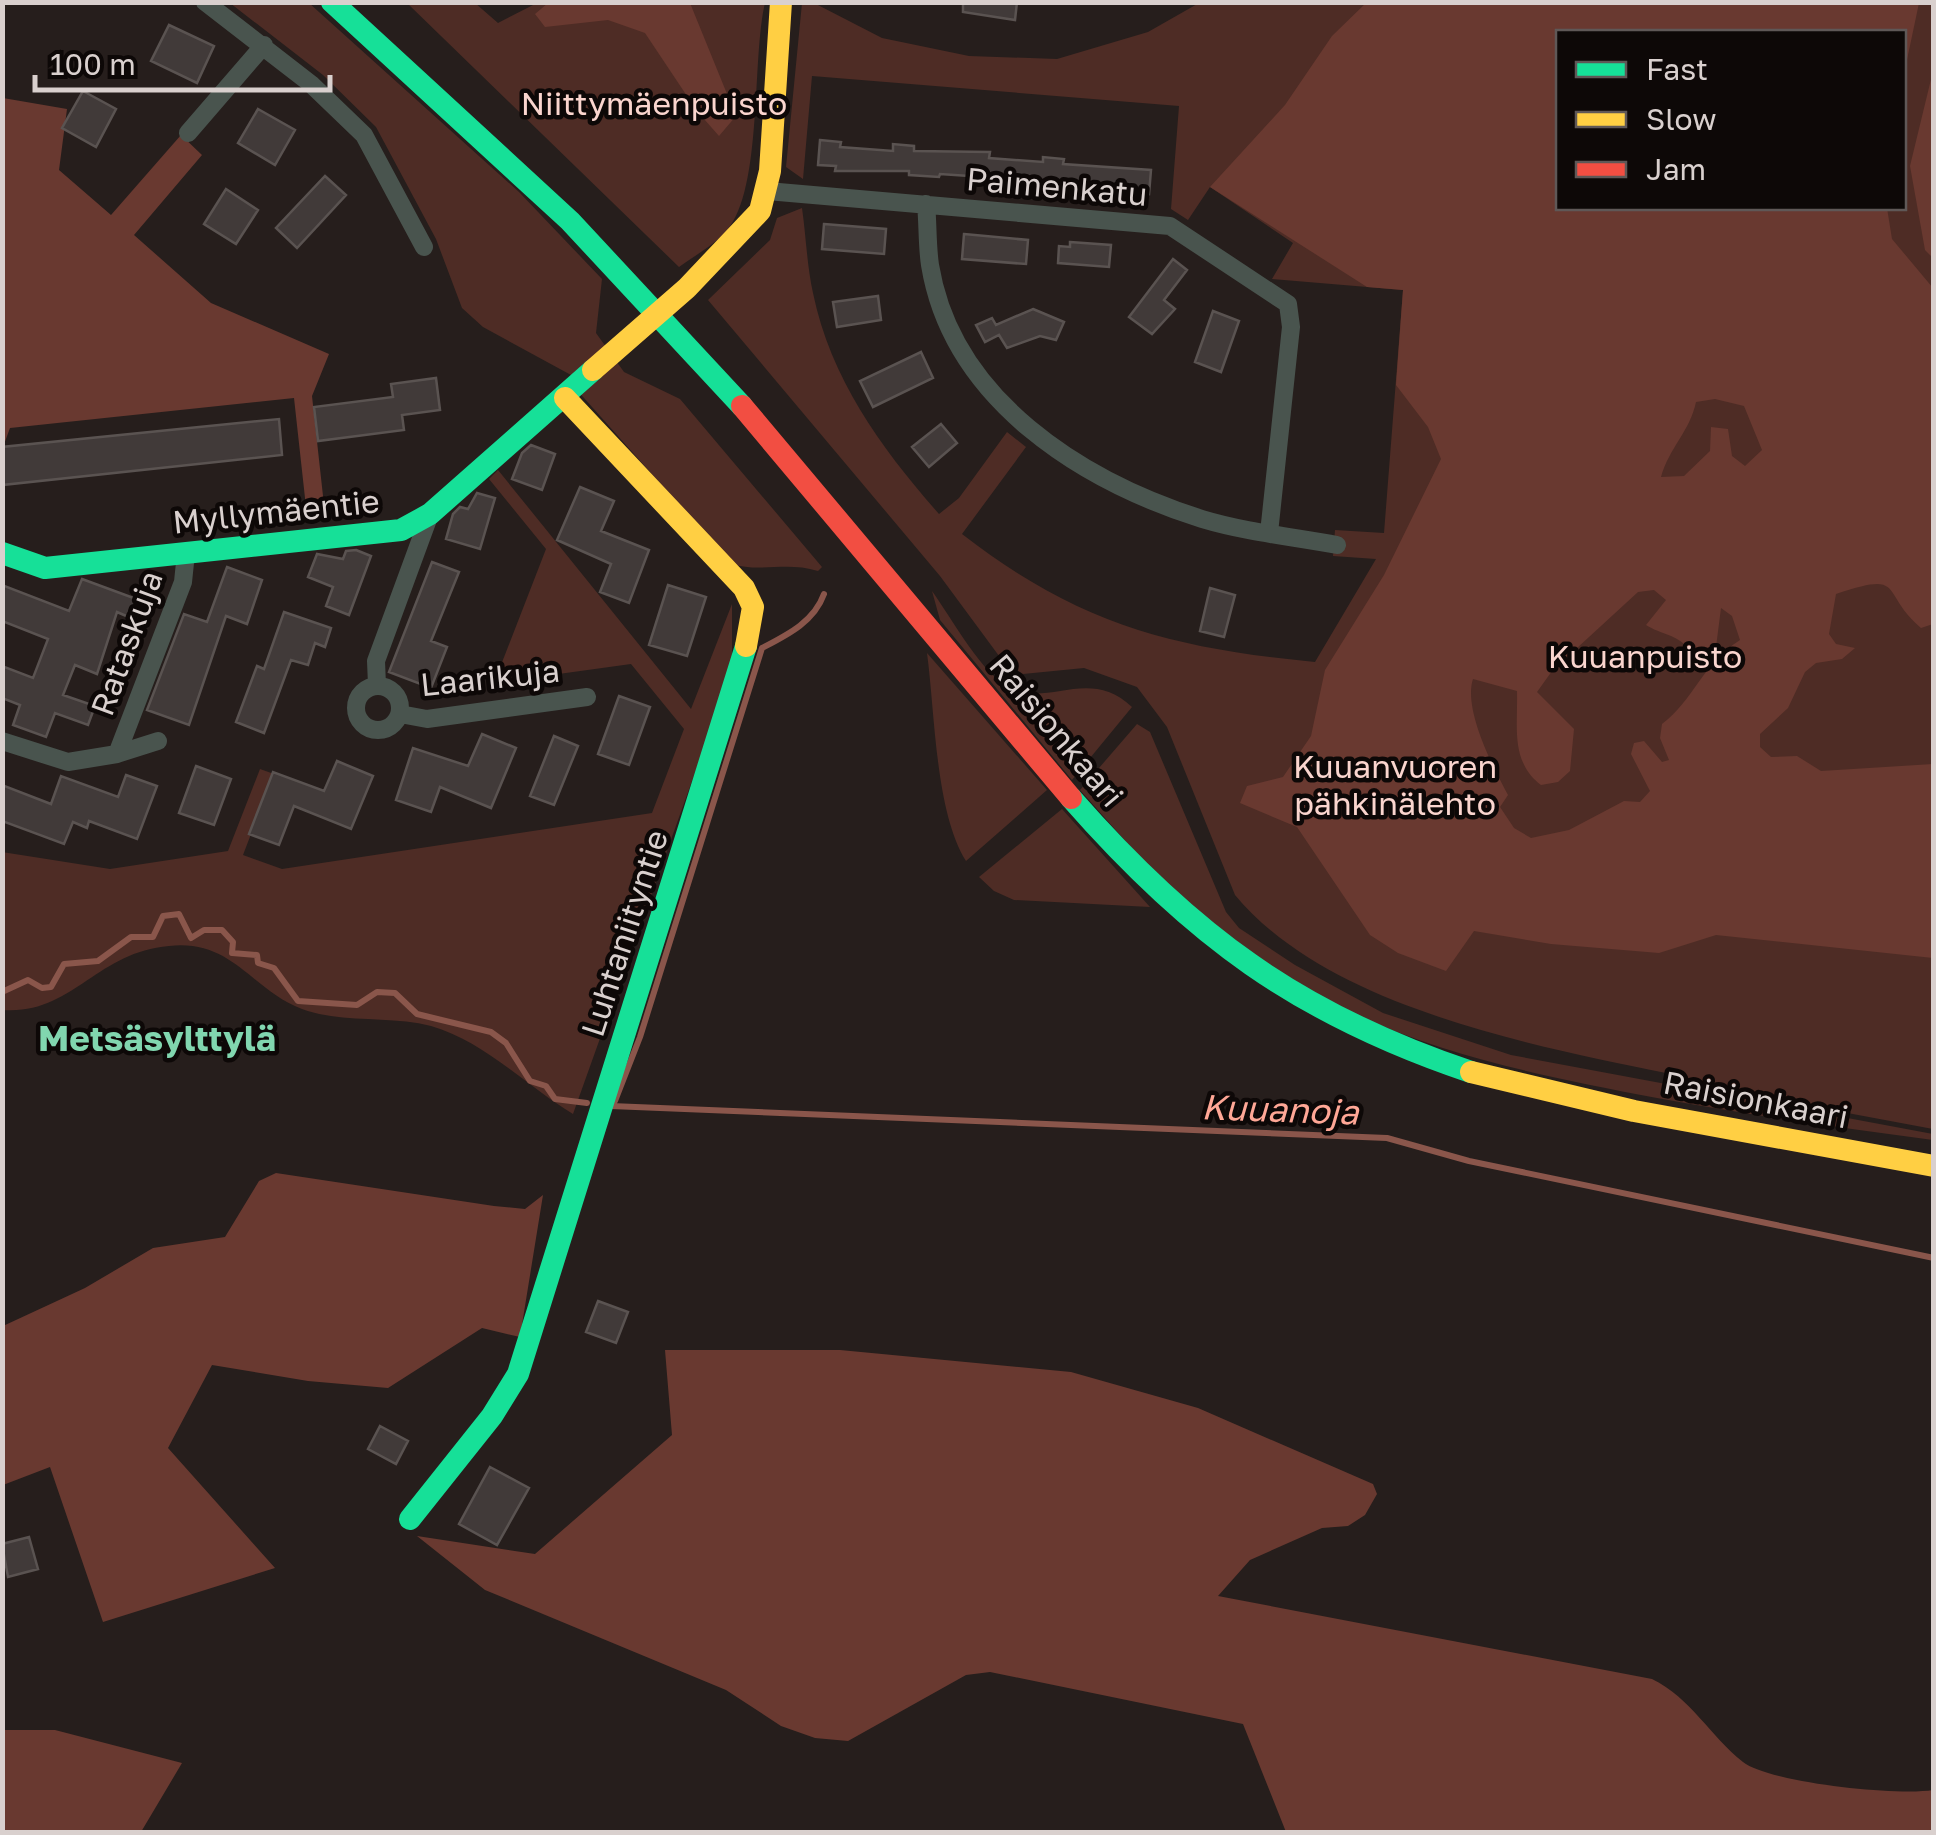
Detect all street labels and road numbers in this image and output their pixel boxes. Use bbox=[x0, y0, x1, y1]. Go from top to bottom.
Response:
street label: Paimenkatu bbox=[965, 159, 1149, 213]
street label: Myllymäentie bbox=[171, 481, 381, 541]
street label: Rataskuja bbox=[82, 565, 170, 721]
street label: Raisionkaari bbox=[982, 646, 1132, 814]
street label: Laarikuja bbox=[418, 651, 562, 703]
street label: Luhtaniityntie bbox=[573, 825, 675, 1041]
street label: Raisionkaari bbox=[1660, 1062, 1852, 1136]

